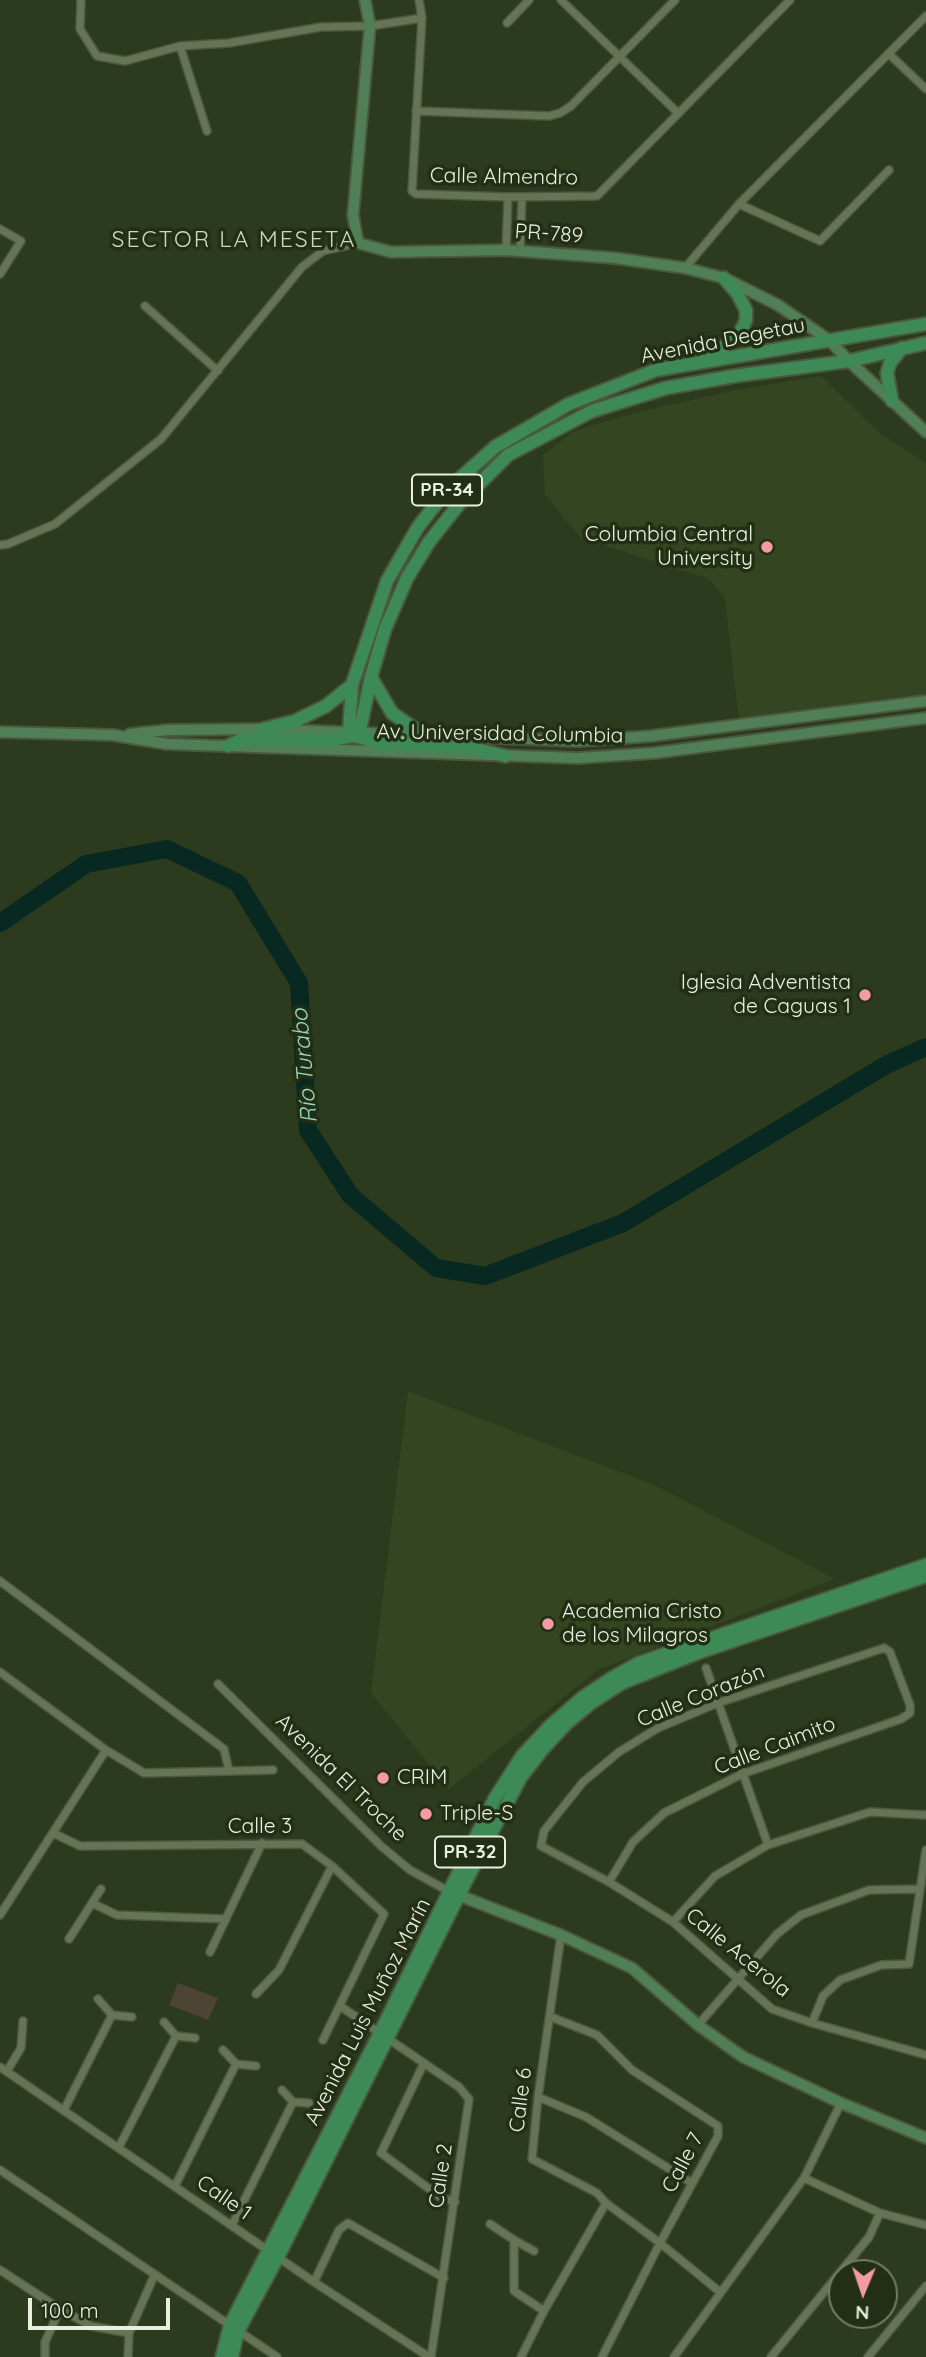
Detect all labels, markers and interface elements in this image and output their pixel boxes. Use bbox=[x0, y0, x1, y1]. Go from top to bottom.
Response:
street label: Calle Almendro bbox=[430, 163, 578, 191]
street label: PR-789 bbox=[514, 219, 584, 249]
district label: SECTOR LA MESETA bbox=[114, 226, 354, 254]
street label: Avenida Degetau bbox=[639, 313, 807, 369]
road number: PR-34 bbox=[412, 475, 482, 505]
place label: Columbia Central University bbox=[585, 522, 753, 572]
marker: Columbia Central University bbox=[759, 539, 775, 555]
street label: Av. Universidad Columbia bbox=[376, 719, 624, 749]
place label: Iglesia Adventista de Caguas 1 bbox=[681, 970, 851, 1020]
marker: Iglesia Adventista de Caguas 1 bbox=[857, 987, 873, 1003]
water label: Río Turabo bbox=[286, 1007, 324, 1125]
place label: Academia Cristo de los Milagros bbox=[562, 1599, 722, 1649]
marker: Academia Cristo de los Milagros bbox=[540, 1616, 556, 1632]
street label: Calle Corazón bbox=[634, 1659, 768, 1733]
street label: Avenida El Troche bbox=[270, 1709, 412, 1847]
street label: Calle Caimito bbox=[711, 1711, 839, 1781]
place label: CRIM bbox=[397, 1765, 447, 1791]
marker: CRIM bbox=[375, 1770, 391, 1786]
place label: Triple-S bbox=[440, 1801, 513, 1827]
marker: Triple-S bbox=[418, 1806, 434, 1822]
street label: Calle 3 bbox=[228, 1814, 292, 1840]
road number: PR-32 bbox=[435, 1836, 505, 1868]
street label: Avenida Luis Muñoz Marín bbox=[300, 1894, 436, 2130]
street label: Calle Acerola bbox=[680, 1903, 796, 2003]
street label: Calle 6 bbox=[505, 2066, 537, 2134]
street label: Calle 7 bbox=[657, 2129, 709, 2197]
street label: Calle 2 bbox=[424, 2142, 458, 2210]
street label: Calle 1 bbox=[192, 2170, 256, 2226]
north arrow bbox=[828, 2259, 898, 2329]
scale bar bbox=[32, 2284, 173, 2328]
text: 100 m bbox=[41, 2297, 99, 2323]
text: N bbox=[855, 2301, 870, 2325]

